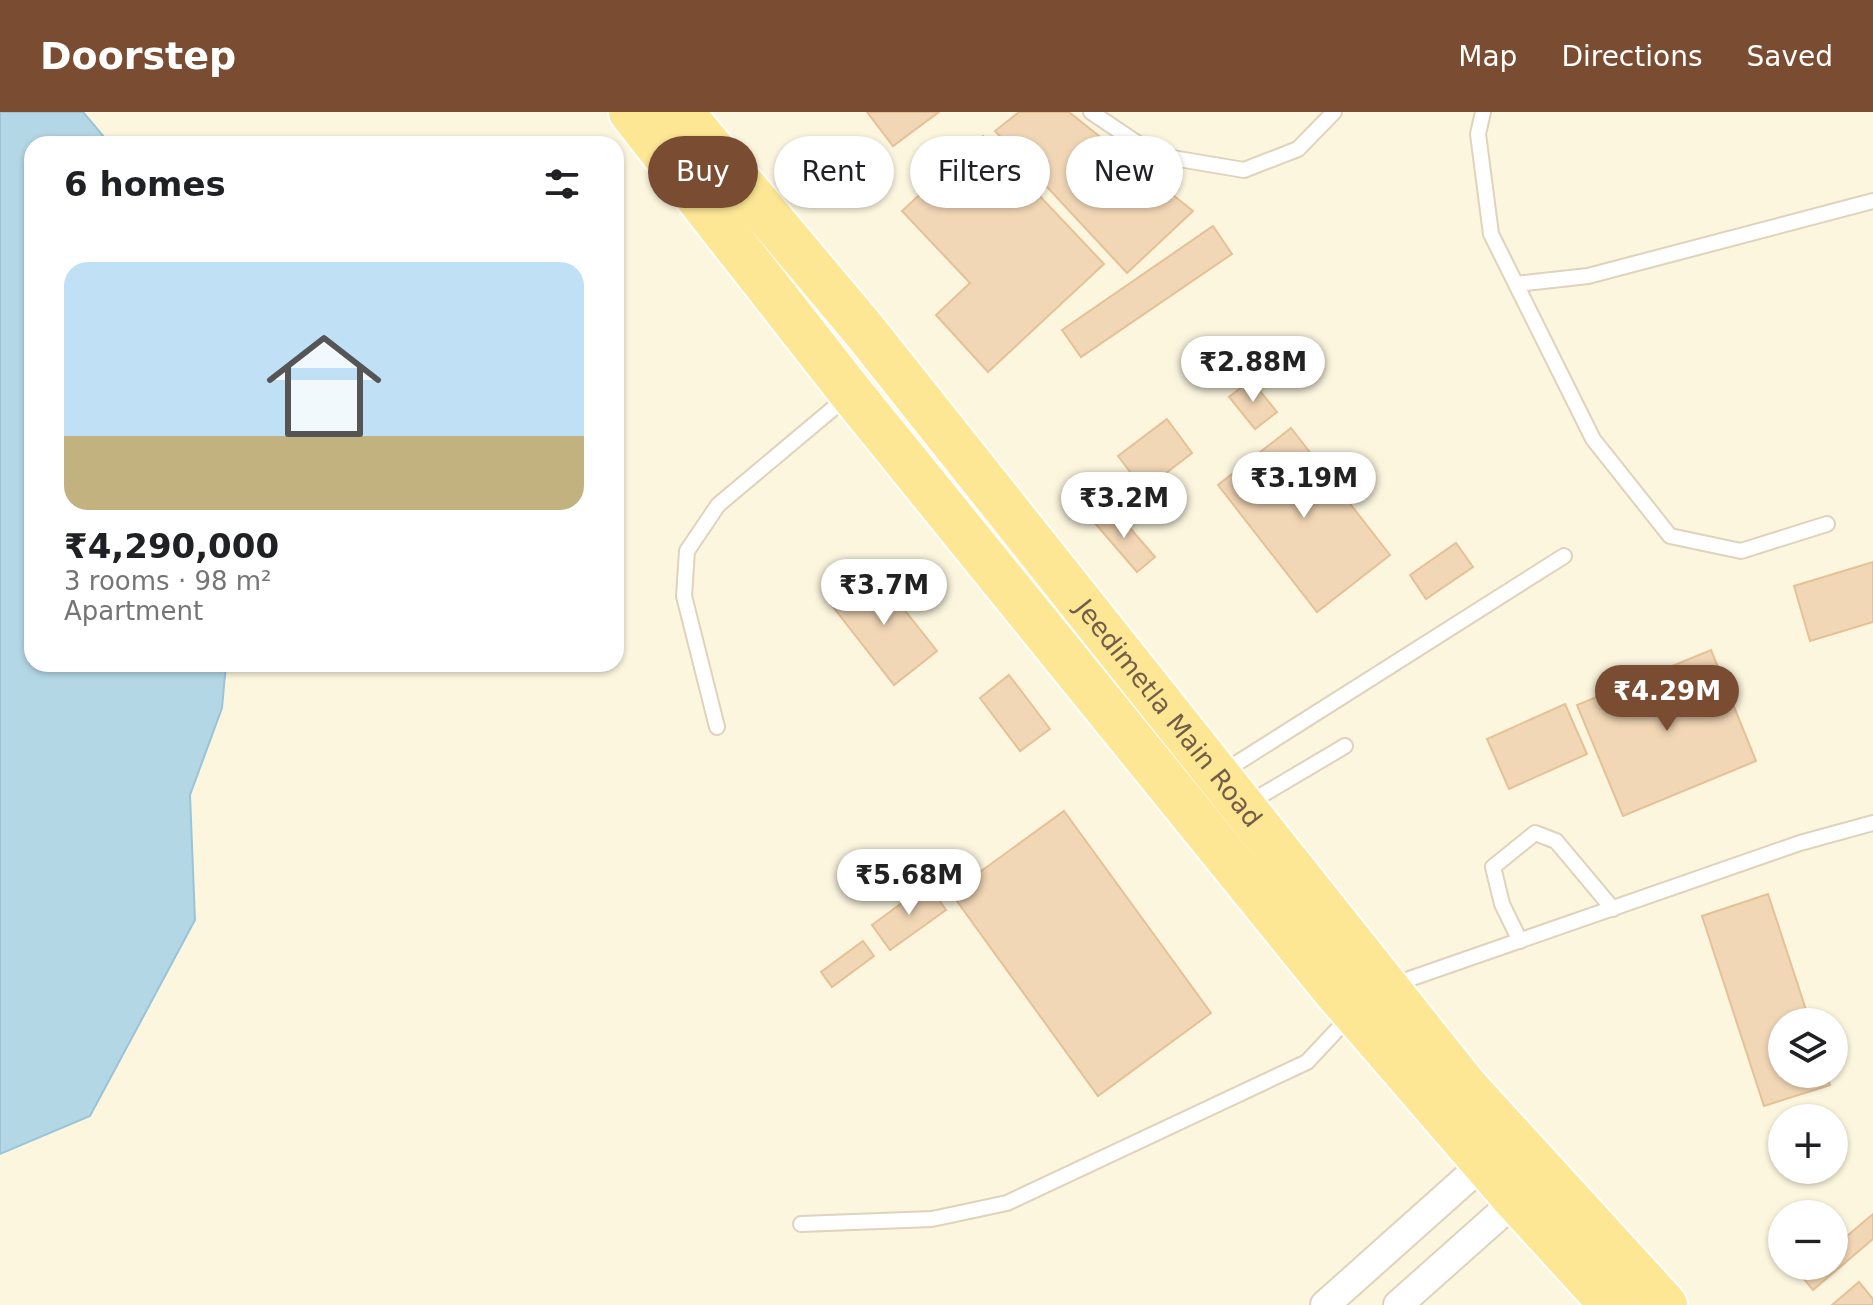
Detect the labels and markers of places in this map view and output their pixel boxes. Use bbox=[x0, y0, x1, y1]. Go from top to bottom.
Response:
pin: ₹2.88M bbox=[1188, 336, 1318, 404]
pin: ₹3.19M bbox=[1239, 452, 1369, 520]
pin: ₹3.2M bbox=[1068, 472, 1180, 540]
pin: ₹3.7M bbox=[828, 559, 940, 627]
pin: ₹4.29M bbox=[1602, 665, 1732, 733]
pin: ₹5.68M bbox=[844, 849, 974, 917]

